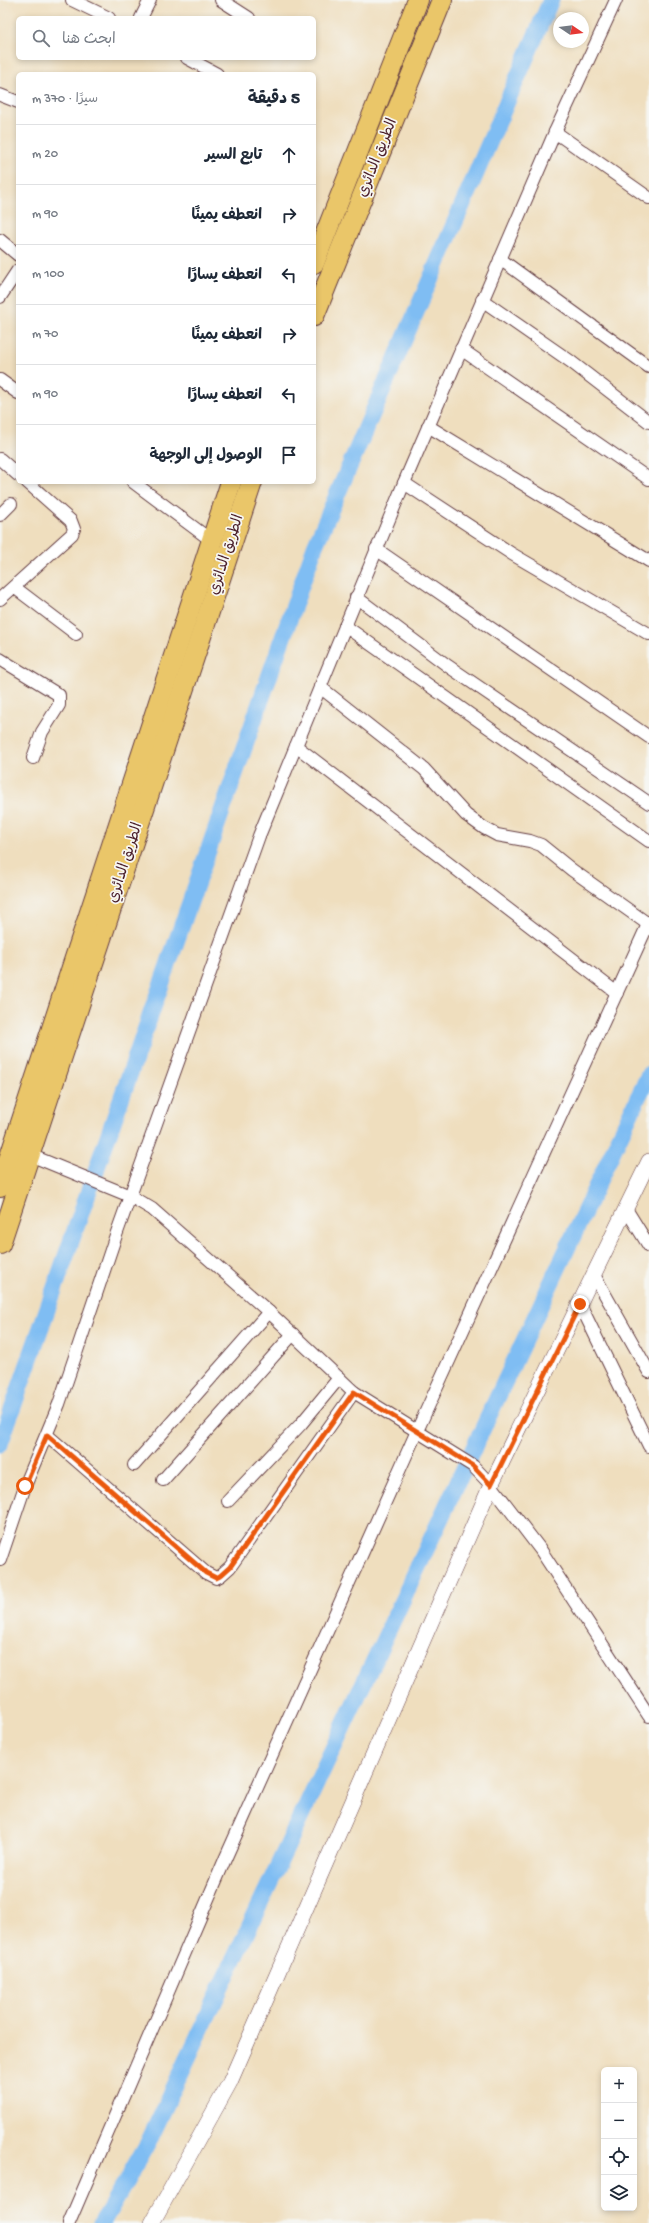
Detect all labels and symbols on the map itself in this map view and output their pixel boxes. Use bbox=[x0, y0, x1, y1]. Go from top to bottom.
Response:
north arrow bbox=[553, 12, 589, 48]
street label: الطريق الدائري bbox=[354, 116, 402, 200]
street label: الطريق الدائري bbox=[206, 513, 248, 597]
street label: الطريق الدائري bbox=[105, 821, 147, 905]
route end bbox=[571, 1295, 589, 1313]
route start bbox=[16, 1477, 34, 1495]

